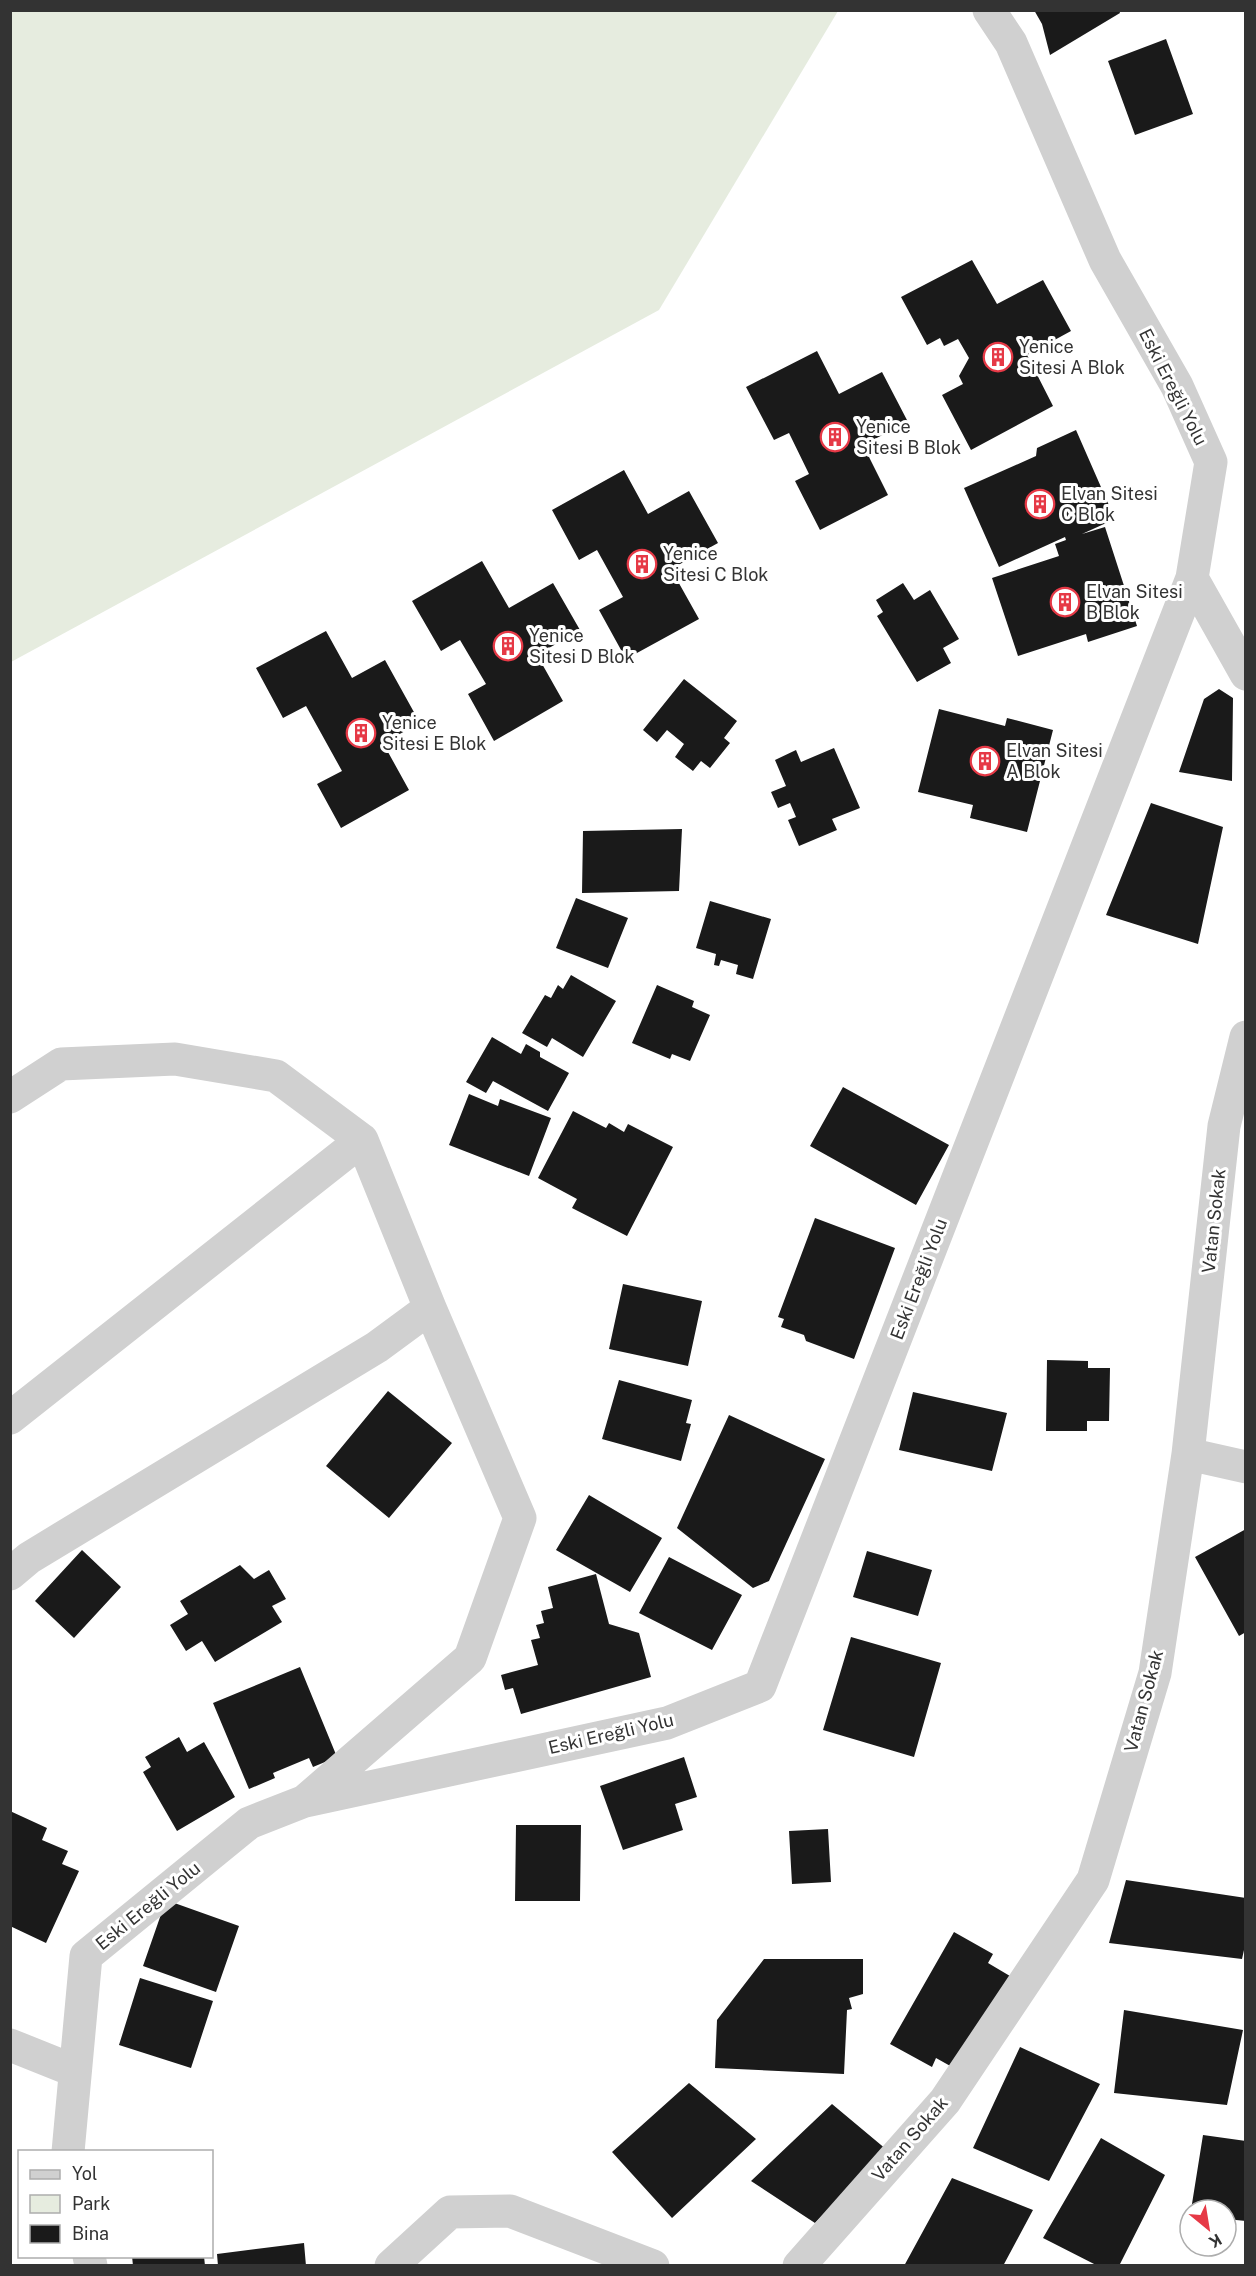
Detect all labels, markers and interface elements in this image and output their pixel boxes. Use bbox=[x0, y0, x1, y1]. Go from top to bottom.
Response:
street label: Eski Ereğli Yolu bbox=[1135, 325, 1212, 449]
place label: Yenice Sitesi A Blok bbox=[1019, 336, 1125, 378]
building icon: Yenice Sitesi A Blok bbox=[982, 341, 1014, 373]
place label: Yenice Sitesi B Blok bbox=[856, 416, 961, 458]
building icon: Yenice Sitesi B Blok bbox=[819, 421, 851, 453]
place label: Elvan Sitesi C Blok bbox=[1061, 483, 1158, 525]
building icon: Elvan Sitesi C Blok bbox=[1024, 488, 1056, 520]
place label: Yenice Sitesi C Blok bbox=[663, 543, 768, 585]
building icon: Yenice Sitesi C Blok bbox=[626, 548, 658, 580]
place label: Elvan Sitesi B Blok bbox=[1086, 581, 1183, 623]
building icon: Elvan Sitesi B Blok bbox=[1049, 586, 1081, 618]
place label: Yenice Sitesi D Blok bbox=[529, 625, 635, 667]
building icon: Yenice Sitesi D Blok bbox=[492, 630, 524, 662]
place label: Yenice Sitesi E Blok bbox=[382, 712, 486, 754]
building icon: Yenice Sitesi E Blok bbox=[345, 717, 377, 749]
place label: Elvan Sitesi A Blok bbox=[1006, 740, 1103, 782]
building icon: Elvan Sitesi A Blok bbox=[969, 745, 1001, 777]
street label: Vatan Sokak bbox=[1198, 1168, 1229, 1274]
street label: Eski Ereğli Yolu bbox=[886, 1215, 951, 1342]
street label: Vatan Sokak bbox=[1120, 1648, 1167, 1754]
street label: Eski Ereğli Yolu bbox=[546, 1709, 676, 1758]
street label: Eski Ereğli Yolu bbox=[91, 1857, 204, 1954]
street label: Vatan Sokak bbox=[867, 2092, 952, 2185]
legend bbox=[18, 2150, 213, 2258]
text: Yol bbox=[72, 2163, 97, 2184]
text: Park bbox=[72, 2193, 110, 2214]
north arrow bbox=[1178, 2198, 1238, 2258]
text: Bina bbox=[72, 2223, 109, 2244]
text: K bbox=[1205, 2229, 1225, 2252]

